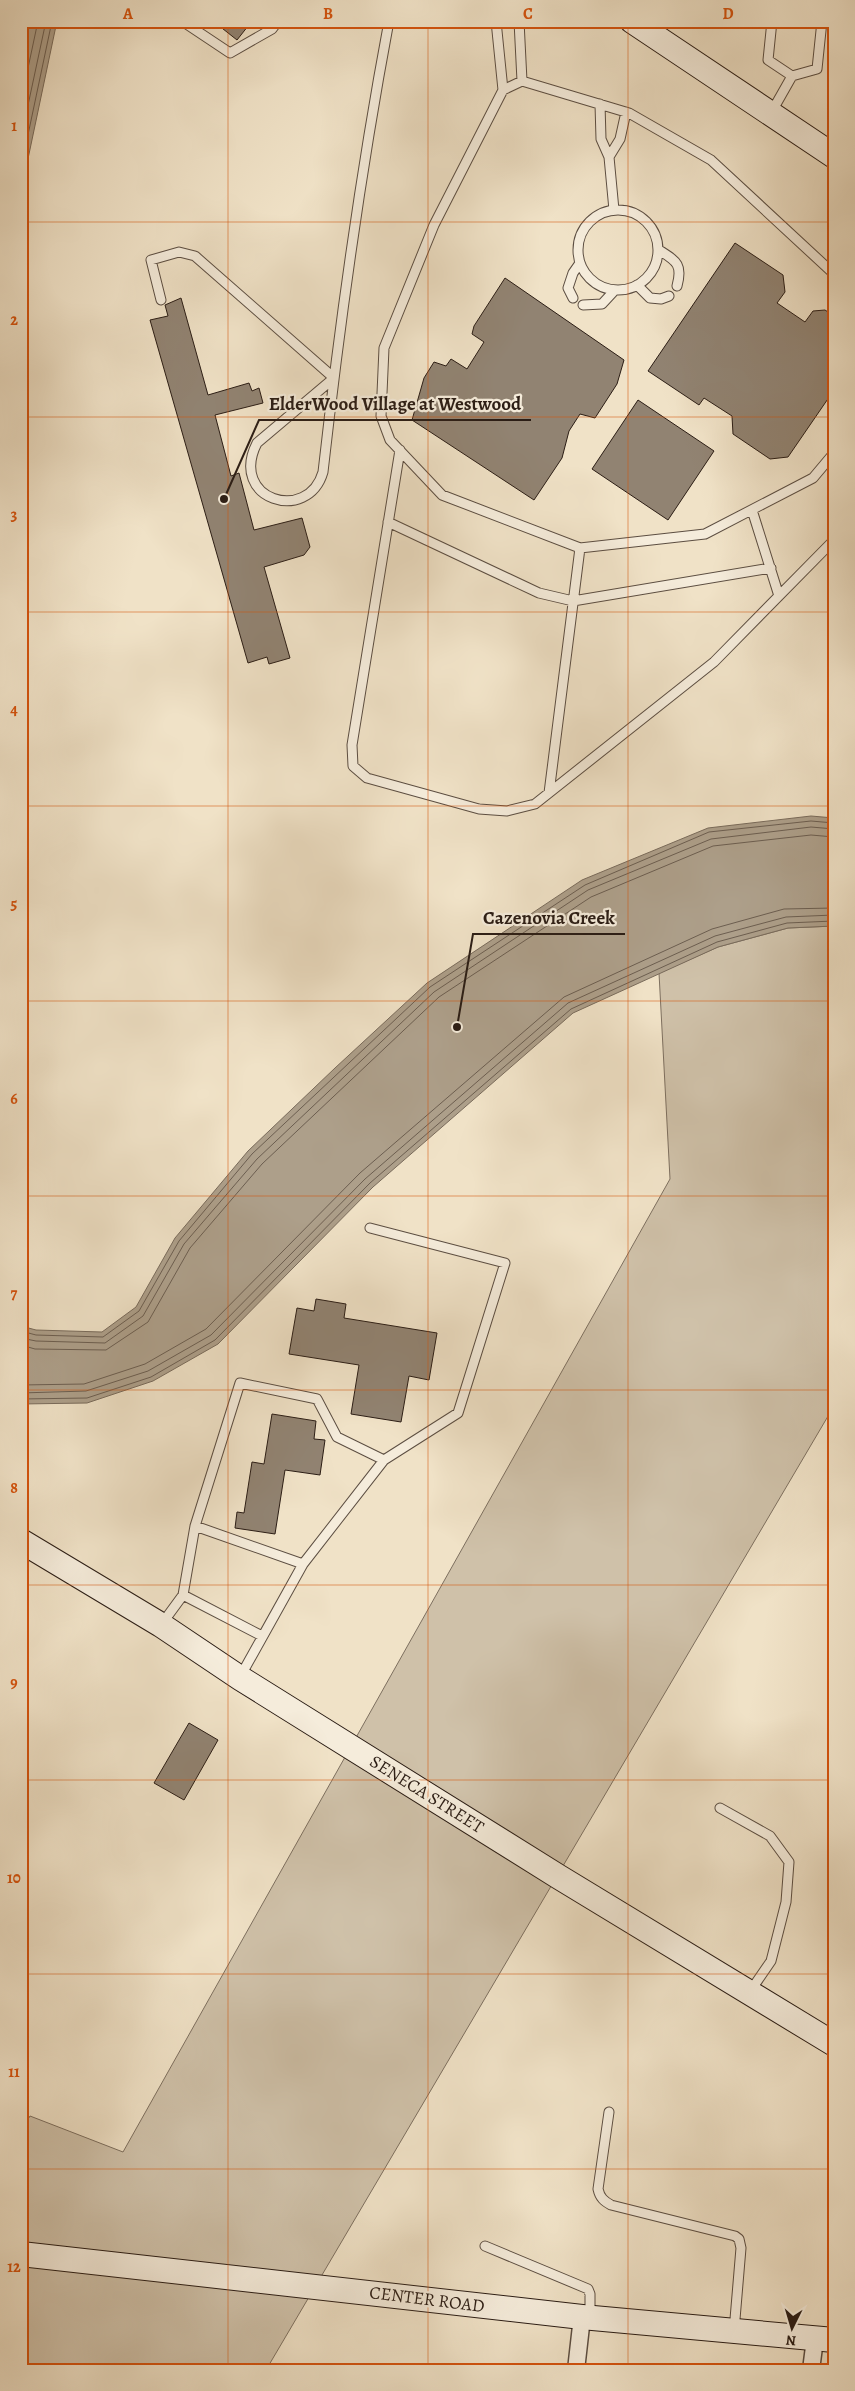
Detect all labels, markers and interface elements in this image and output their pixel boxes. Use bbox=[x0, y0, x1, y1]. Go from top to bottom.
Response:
text: A bbox=[122, 3, 134, 25]
text: B bbox=[323, 3, 333, 25]
text: C bbox=[523, 3, 533, 25]
text: D bbox=[722, 3, 734, 25]
text: 1 bbox=[11, 115, 17, 137]
text: 2 bbox=[10, 309, 18, 331]
callout: ElderWood Village at Westwood bbox=[259, 386, 531, 420]
text: ElderWood Village at Westwood bbox=[269, 391, 522, 417]
text: 3 bbox=[11, 504, 18, 526]
text: 4 bbox=[10, 699, 18, 721]
text: 5 bbox=[11, 893, 18, 915]
callout: Cazenovia Creek bbox=[473, 900, 625, 934]
text: Cazenovia Creek bbox=[483, 905, 615, 931]
text: 6 bbox=[10, 1088, 18, 1110]
text: 7 bbox=[11, 1283, 18, 1305]
text: 8 bbox=[10, 1477, 18, 1499]
text: 9 bbox=[10, 1672, 18, 1694]
street label: SENECA STREET bbox=[365, 1749, 489, 1839]
text: 10 bbox=[7, 1867, 21, 1889]
text: 11 bbox=[8, 2061, 20, 2083]
text: 12 bbox=[7, 2256, 21, 2278]
street label: CENTER ROAD bbox=[368, 2280, 486, 2318]
north arrow bbox=[768, 2304, 818, 2354]
text: N bbox=[785, 2331, 797, 2350]

